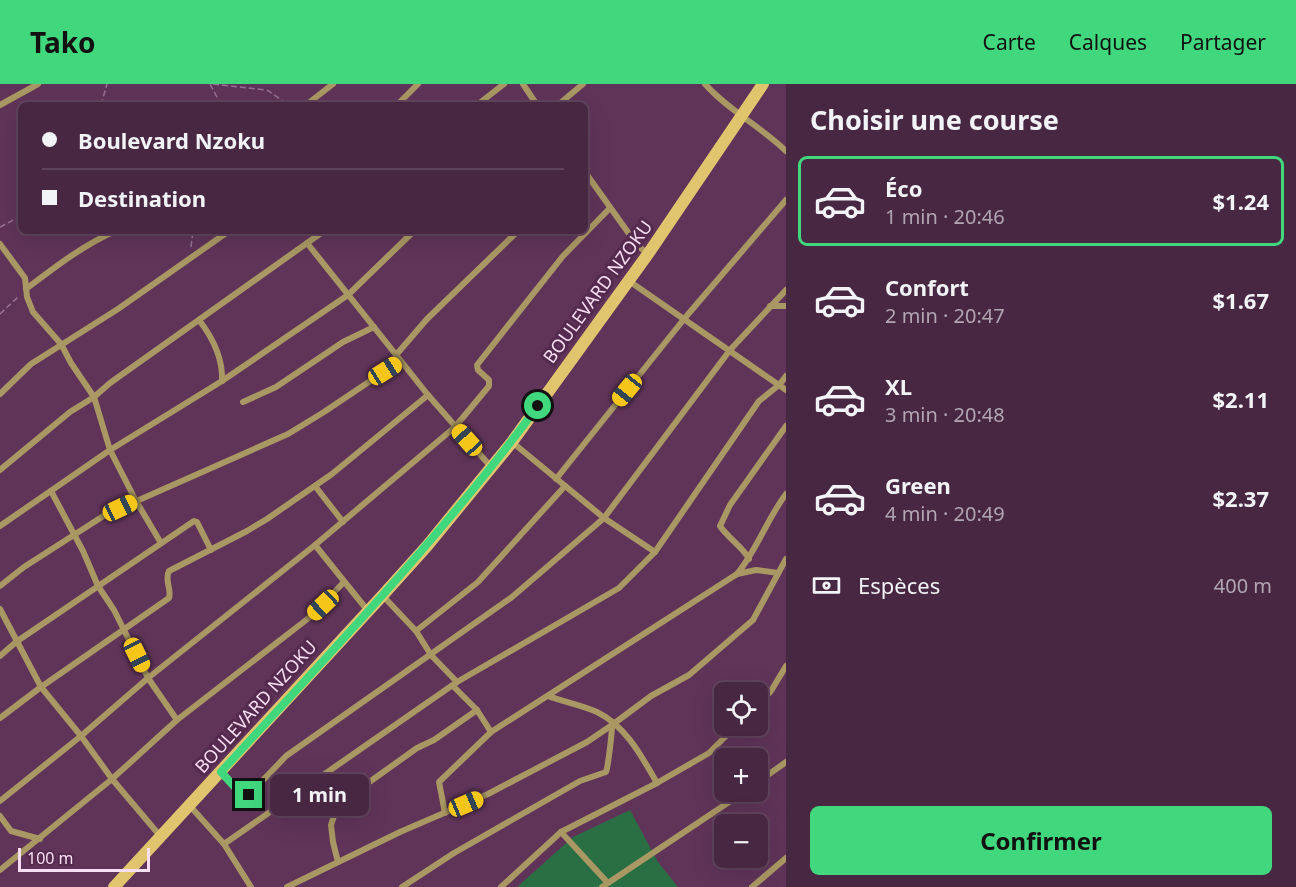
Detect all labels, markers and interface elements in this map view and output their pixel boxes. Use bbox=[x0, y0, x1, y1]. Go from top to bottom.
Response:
text: Tako bbox=[30, 23, 96, 61]
text: Carte bbox=[983, 28, 1036, 56]
text: Calques bbox=[1069, 28, 1147, 56]
text: Partager bbox=[1180, 28, 1266, 56]
text: Choisir une course bbox=[810, 101, 1059, 138]
text: Boulevard Nzoku bbox=[78, 125, 265, 155]
text: Éco bbox=[885, 173, 922, 203]
icon: car bbox=[813, 174, 867, 228]
text: Destination bbox=[78, 183, 206, 213]
text: $1.24 bbox=[1212, 186, 1269, 216]
text: 1 min · 20:46 bbox=[885, 203, 1005, 230]
street label: BOULEVARD NZOKU bbox=[537, 215, 657, 368]
text: Confort bbox=[885, 272, 969, 302]
icon: car bbox=[813, 273, 867, 327]
text: $1.67 bbox=[1212, 285, 1269, 315]
text: 2 min · 20:47 bbox=[885, 302, 1005, 329]
car bbox=[365, 354, 405, 388]
car bbox=[609, 370, 645, 410]
text: XL bbox=[885, 371, 912, 401]
icon: car bbox=[813, 372, 867, 426]
text: $2.11 bbox=[1212, 384, 1269, 414]
route start bbox=[524, 392, 551, 419]
text: 3 min · 20:48 bbox=[885, 401, 1005, 428]
car bbox=[448, 421, 486, 459]
text: Green bbox=[885, 470, 951, 500]
icon: car bbox=[813, 471, 867, 525]
text: $2.37 bbox=[1212, 483, 1269, 513]
car bbox=[100, 492, 140, 524]
text: 4 min · 20:49 bbox=[885, 500, 1005, 527]
icon: cash bbox=[810, 569, 843, 602]
text: Espèces bbox=[858, 570, 940, 600]
text: 400 m bbox=[1214, 572, 1272, 599]
car bbox=[304, 586, 342, 624]
car bbox=[121, 635, 153, 675]
street label: BOULEVARD NZOKU bbox=[189, 635, 321, 778]
map controls bbox=[714, 682, 768, 868]
button: locate bbox=[714, 682, 768, 736]
button: + bbox=[714, 748, 768, 802]
callout: 1 min bbox=[270, 774, 369, 816]
route end bbox=[235, 781, 262, 808]
text: 1 min bbox=[292, 781, 347, 808]
car bbox=[446, 789, 486, 819]
button: Confirmer bbox=[810, 806, 1272, 875]
button: − bbox=[714, 814, 768, 868]
scale bar bbox=[18, 845, 150, 872]
text: 100 m bbox=[27, 847, 74, 869]

